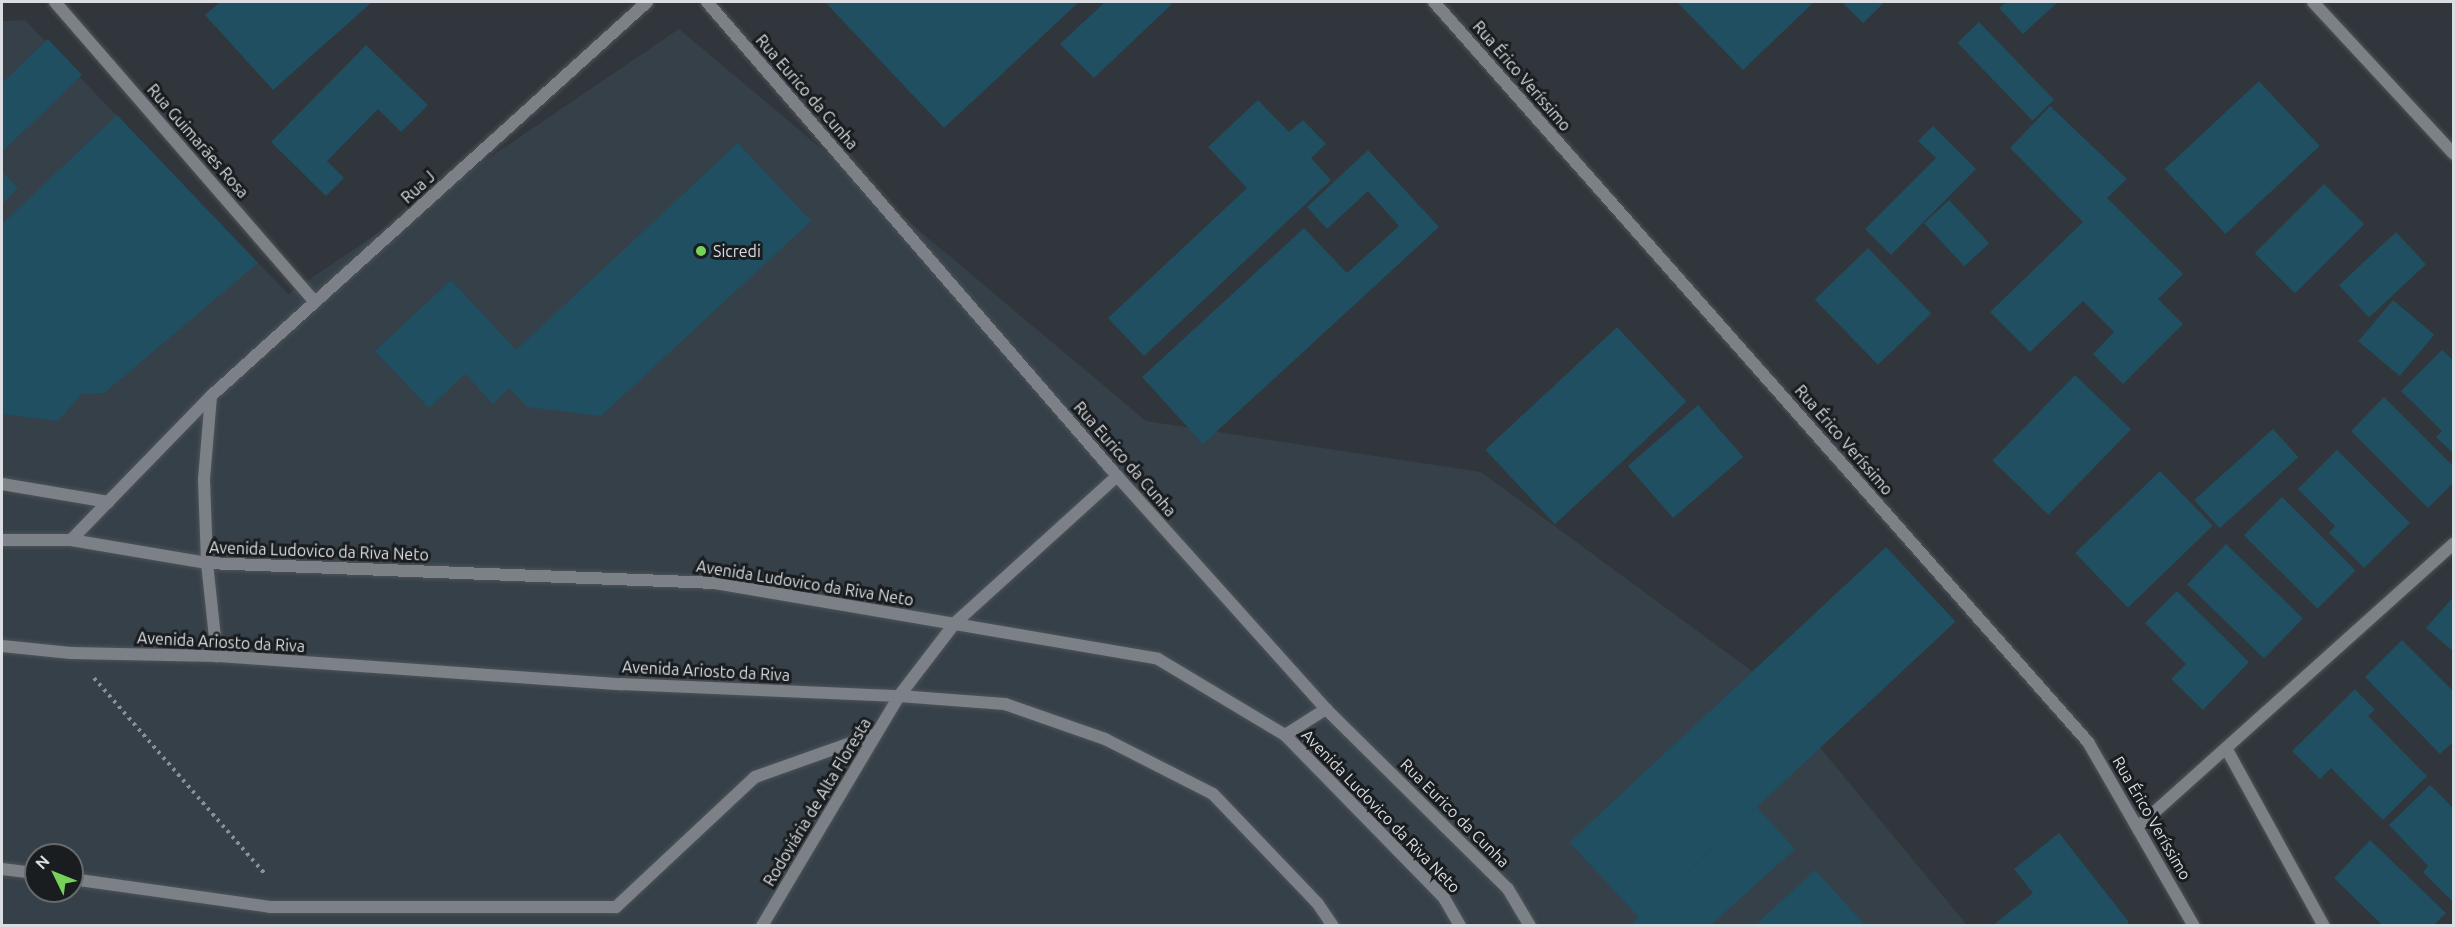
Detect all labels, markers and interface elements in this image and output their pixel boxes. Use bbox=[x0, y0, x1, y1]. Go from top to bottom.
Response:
street label: Rua Érico Veríssimo bbox=[1469, 17, 1575, 135]
street label: Rua Eurico da Cunha bbox=[752, 31, 862, 153]
street label: Rua Guimarães Rosa bbox=[143, 80, 253, 202]
street label: Rua J bbox=[397, 167, 439, 207]
place label: Sicredi bbox=[713, 241, 761, 261]
marker: Sicredi bbox=[694, 244, 708, 258]
street label: Rua Érico Veríssimo bbox=[1791, 381, 1897, 499]
street label: Rua Eurico da Cunha bbox=[1070, 398, 1180, 520]
street label: Avenida Ludovico da Riva Neto bbox=[209, 538, 429, 564]
street label: Avenida Ludovico da Riva Neto bbox=[695, 556, 915, 610]
street label: Avenida Ariosto da Riva bbox=[137, 628, 305, 656]
street label: Avenida Ariosto da Riva bbox=[622, 657, 790, 685]
street label: Rodoviária de Alta Floresta bbox=[759, 715, 875, 889]
street label: Avenida Ludovico da Riva Neto bbox=[1298, 725, 1464, 897]
street label: Rua Érico Veríssimo bbox=[2109, 753, 2195, 883]
street label: Rua Eurico da Cunha bbox=[1397, 755, 1513, 871]
north arrow bbox=[24, 843, 84, 903]
text: N bbox=[32, 852, 53, 873]

